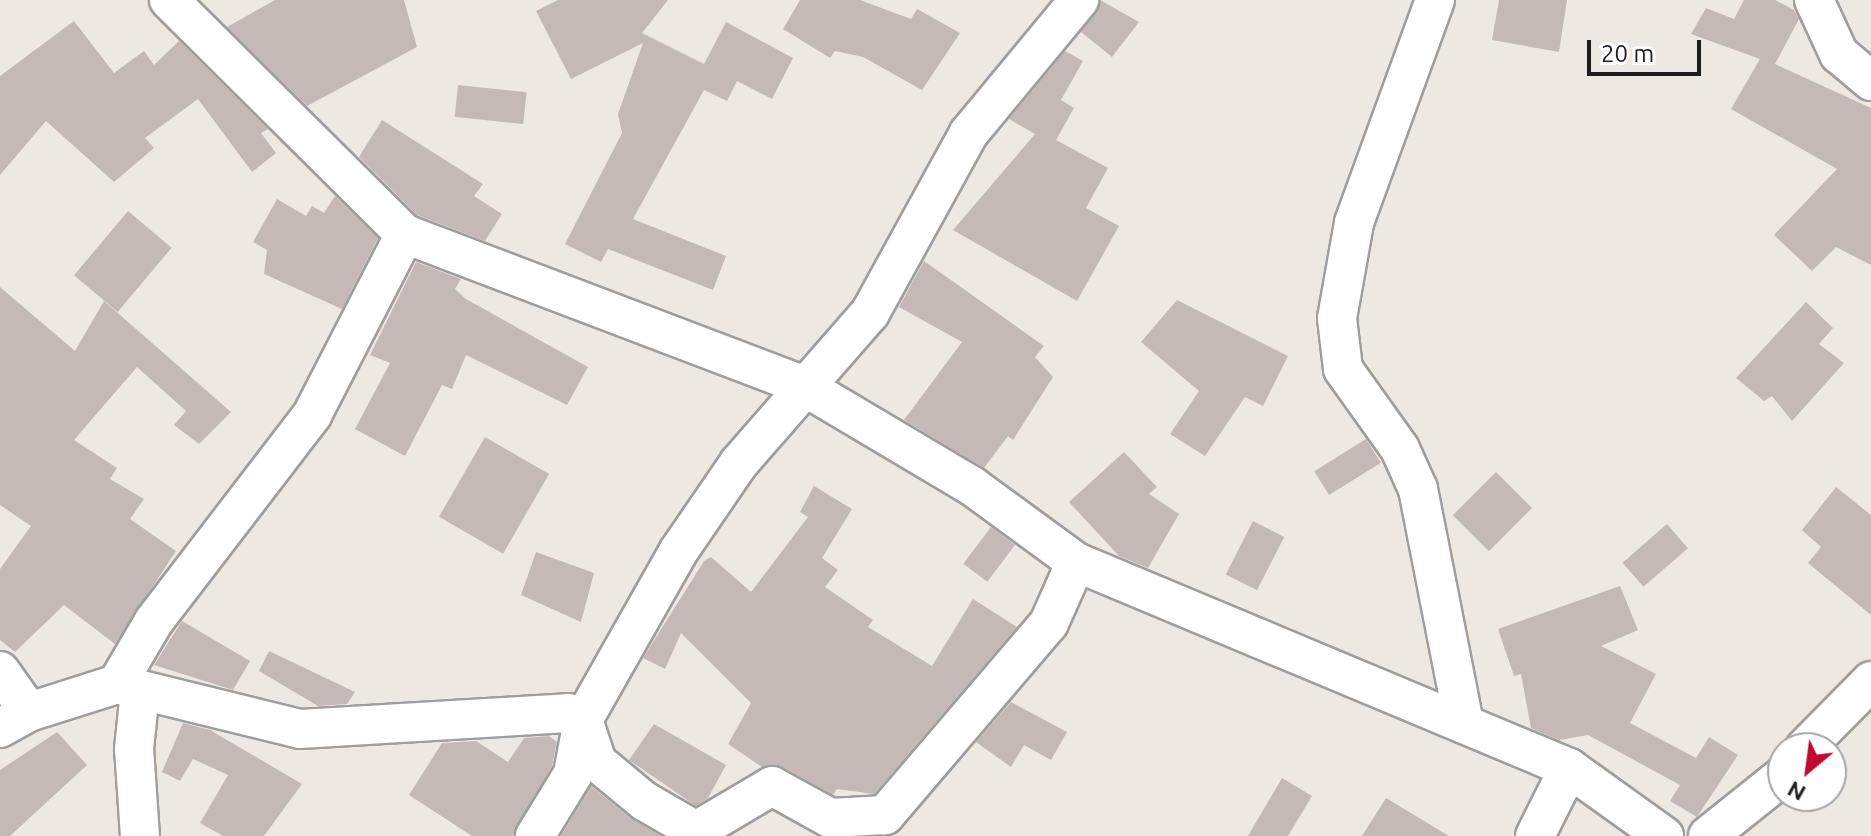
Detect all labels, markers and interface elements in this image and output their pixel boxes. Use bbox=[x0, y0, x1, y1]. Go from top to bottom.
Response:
scale bar bbox=[1591, 24, 1705, 74]
text: 20 m bbox=[1601, 40, 1654, 67]
north arrow bbox=[1767, 732, 1847, 812]
text: N bbox=[1783, 777, 1809, 807]

